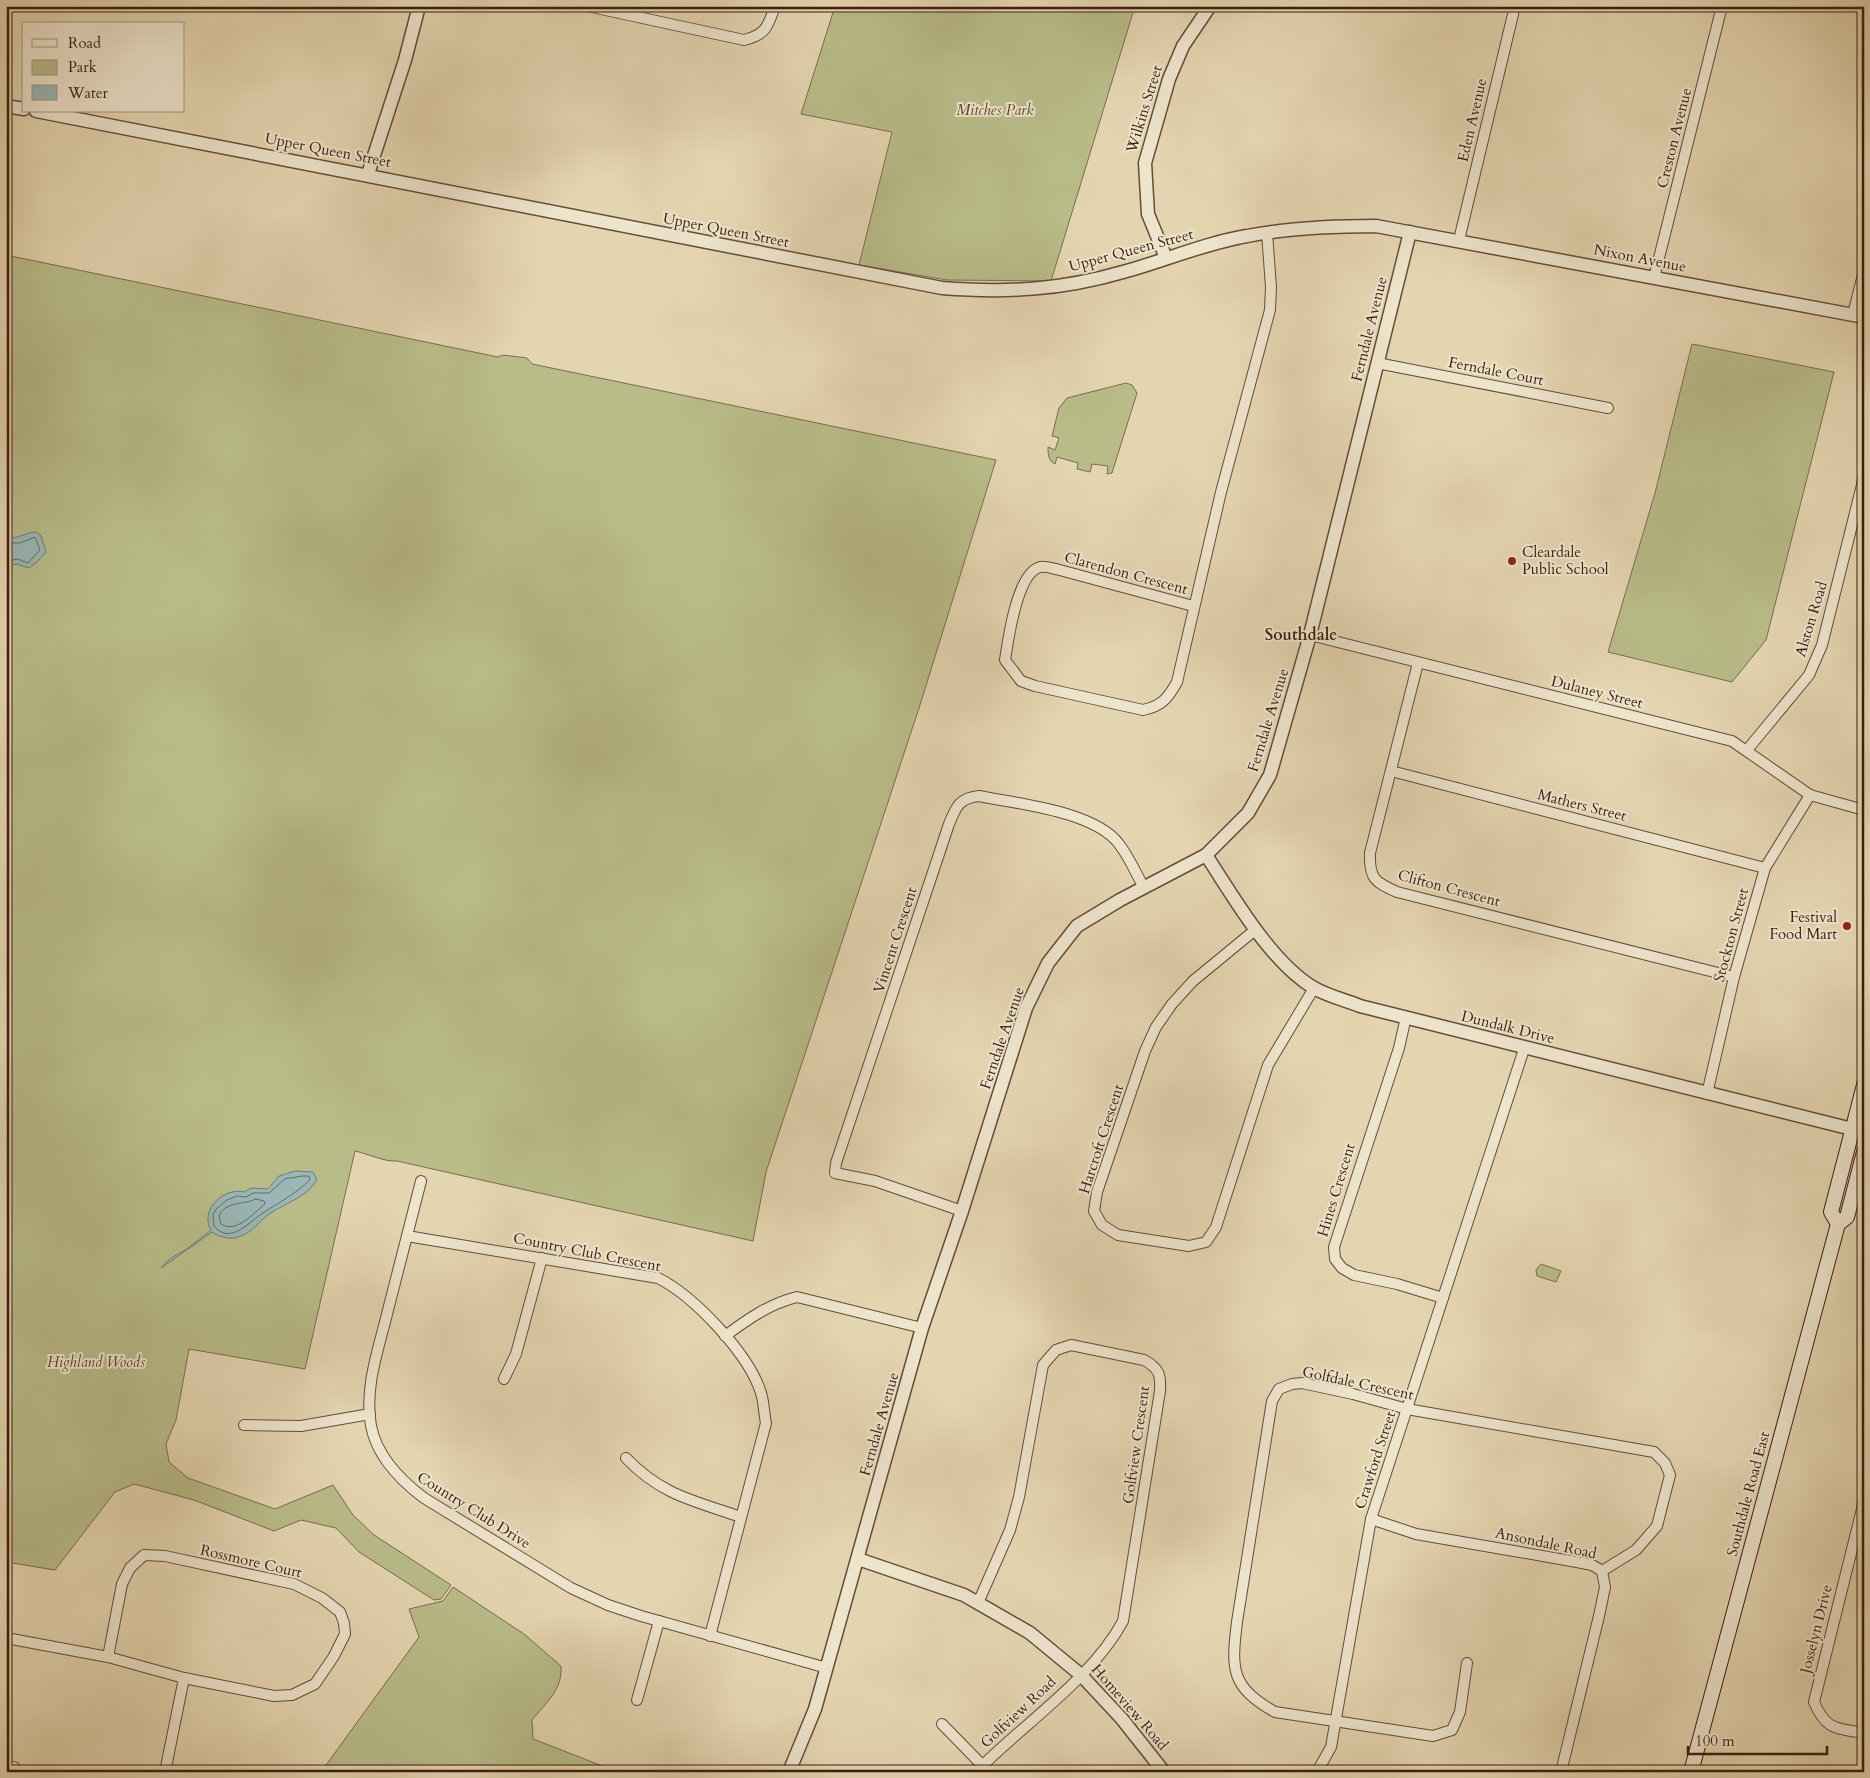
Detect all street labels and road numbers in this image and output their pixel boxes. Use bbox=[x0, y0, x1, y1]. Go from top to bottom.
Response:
street label: Wilkins Street bbox=[1121, 63, 1167, 156]
street label: Eden Avenue bbox=[1453, 76, 1491, 164]
street label: Creston Avenue bbox=[1652, 86, 1696, 190]
street label: Upper Queen Street bbox=[263, 128, 393, 172]
street label: Upper Queen Street bbox=[661, 208, 791, 252]
street label: Upper Queen Street bbox=[1067, 224, 1196, 276]
street label: Nixon Avenue bbox=[1592, 239, 1688, 277]
street label: Ferndale Avenue bbox=[1346, 274, 1392, 383]
street label: Ferndale Court bbox=[1447, 352, 1546, 390]
street label: Clarendon Crescent bbox=[1062, 547, 1190, 599]
street label: Alston Road bbox=[1790, 579, 1832, 659]
street label: Ferndale Avenue bbox=[1243, 666, 1293, 774]
street label: Dulaney Street bbox=[1549, 671, 1645, 713]
street label: Mathers Street bbox=[1535, 784, 1629, 826]
street label: Clifton Crescent bbox=[1396, 865, 1503, 911]
street label: Vincent Crescent bbox=[868, 884, 922, 996]
street label: Stockton Street bbox=[1709, 885, 1753, 984]
street label: Ferndale Avenue bbox=[975, 984, 1029, 1092]
street label: Dundalk Drive bbox=[1459, 1006, 1557, 1048]
street label: Harcroft Crescent bbox=[1074, 1081, 1128, 1196]
street label: Hines Crescent bbox=[1312, 1141, 1360, 1239]
street label: Country Club Crescent bbox=[512, 1228, 663, 1276]
street label: Golfdale Crescent bbox=[1301, 1361, 1416, 1405]
street label: Ferndale Avenue bbox=[855, 1370, 903, 1478]
street label: Golfview Crescent bbox=[1118, 1385, 1154, 1505]
street label: Crawford Street bbox=[1350, 1408, 1400, 1511]
street label: Southdale Road East bbox=[1722, 1429, 1774, 1559]
street label: Country Club Drive bbox=[413, 1467, 535, 1553]
street label: Ansondale Road bbox=[1494, 1523, 1598, 1563]
street label: Rossmore Court bbox=[198, 1540, 304, 1582]
street label: Josselyn Drive bbox=[1795, 1582, 1837, 1677]
street label: Homeview Road bbox=[1087, 1660, 1173, 1754]
street label: Golfview Road bbox=[976, 1672, 1060, 1752]

